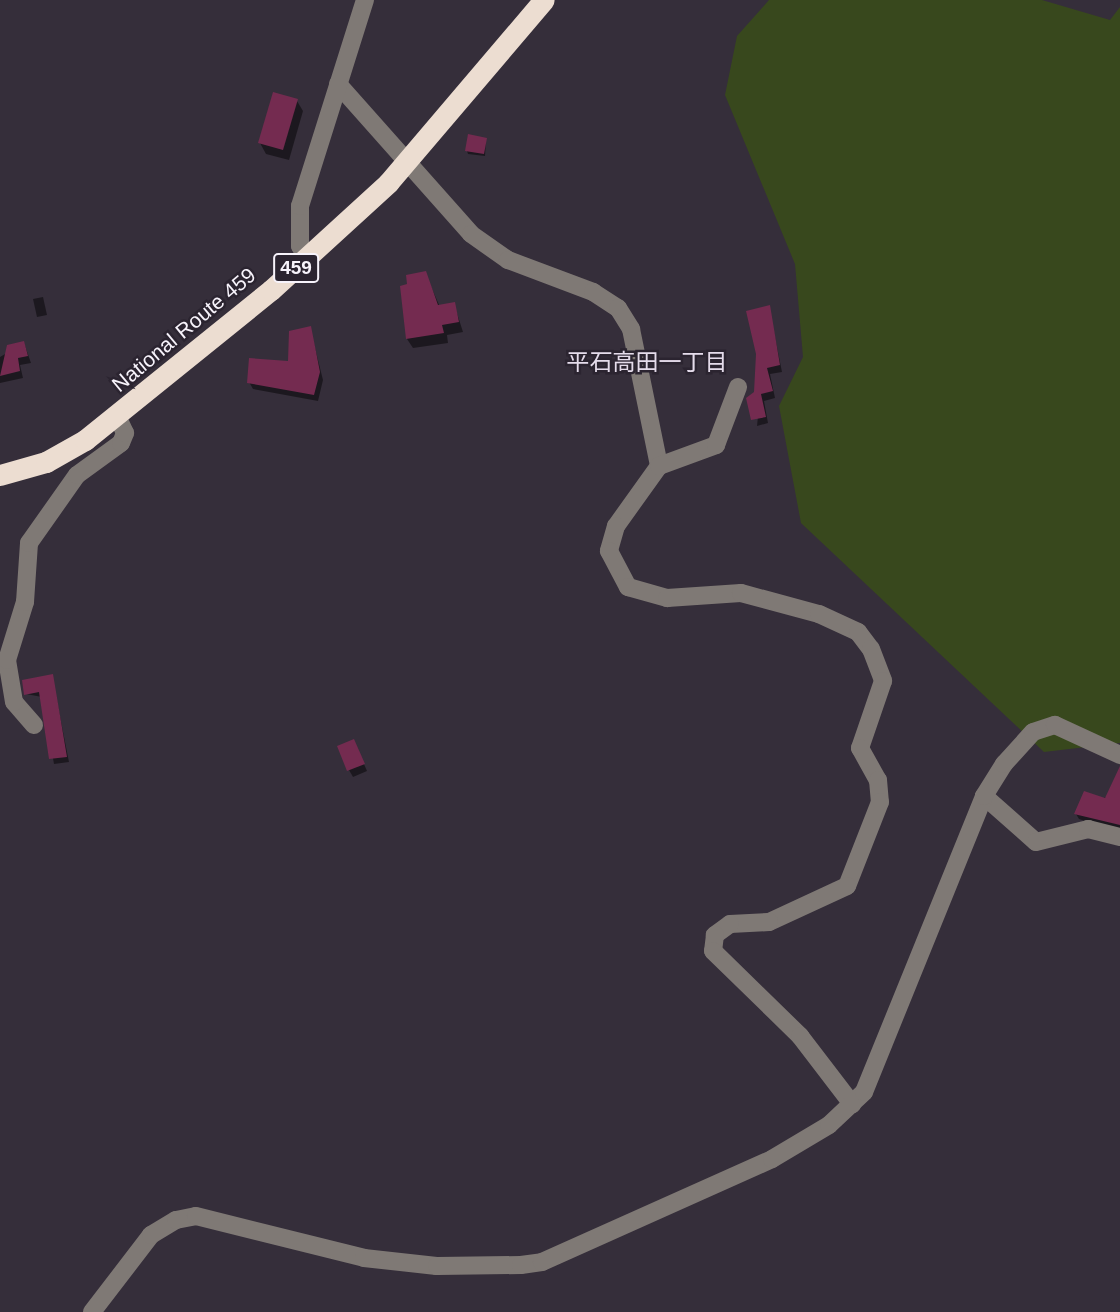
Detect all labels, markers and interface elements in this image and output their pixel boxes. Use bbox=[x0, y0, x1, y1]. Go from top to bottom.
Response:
road number: 459 bbox=[272, 252, 320, 284]
street label: National Route 459 bbox=[107, 263, 261, 397]
district label: 平石高田一丁目 bbox=[567, 348, 727, 376]

